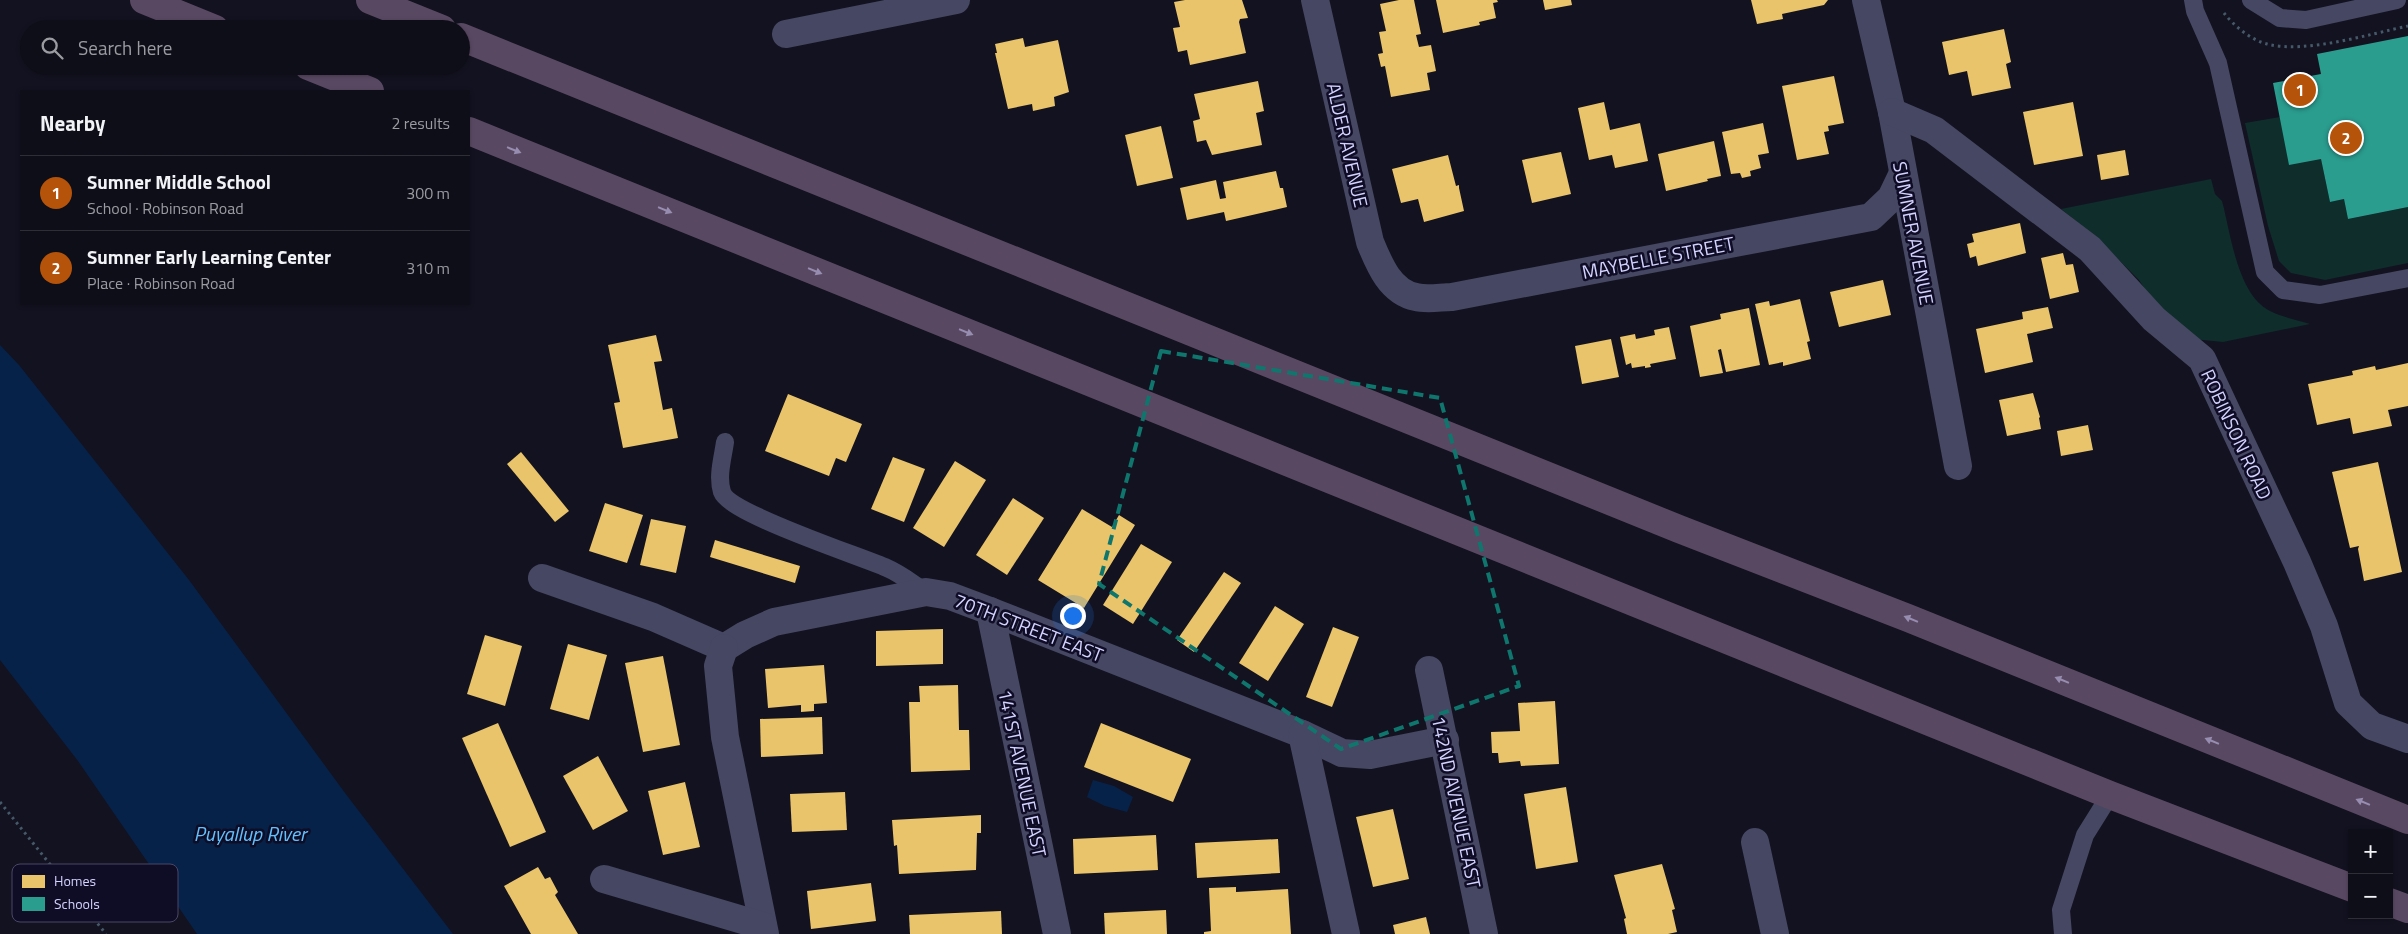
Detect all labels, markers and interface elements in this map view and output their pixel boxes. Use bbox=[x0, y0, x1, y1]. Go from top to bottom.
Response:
search box bbox=[20, 20, 470, 75]
text: Search here bbox=[78, 33, 172, 62]
icon: search bbox=[38, 34, 66, 62]
pin: 1 bbox=[2284, 71, 2316, 109]
street label: ALDER AVENUE bbox=[1320, 80, 1376, 210]
text: Nearby bbox=[40, 107, 105, 139]
text: 2 results bbox=[391, 111, 450, 135]
pin: 2 bbox=[2330, 119, 2362, 157]
one-way arrow bbox=[507, 146, 521, 154]
street label: SUMNER AVENUE bbox=[1886, 159, 1942, 307]
text: Sumner Middle School bbox=[87, 167, 271, 196]
text: 1 bbox=[52, 181, 60, 205]
text: 300 m bbox=[406, 181, 450, 205]
text: School · Robinson Road bbox=[87, 196, 244, 220]
one-way arrow bbox=[657, 207, 672, 215]
street label: MAYBELLE STREET bbox=[1579, 228, 1737, 286]
text: Sumner Early Learning Center bbox=[87, 242, 331, 271]
text: 2 bbox=[52, 256, 60, 280]
text: 310 m bbox=[406, 256, 450, 280]
one-way arrow bbox=[808, 268, 822, 276]
text: Place · Robinson Road bbox=[87, 271, 235, 295]
one-way arrow bbox=[959, 329, 973, 337]
street label: ROBINSON ROAD bbox=[2194, 364, 2280, 504]
street label: 70TH STREET EAST bbox=[950, 585, 1108, 669]
your location bbox=[1060, 603, 1086, 629]
one-way arrow bbox=[1903, 615, 1918, 623]
one-way arrow bbox=[2054, 675, 2069, 683]
street label: 141ST AVENUE EAST bbox=[991, 687, 1055, 859]
street label: 142ND AVENUE EAST bbox=[1425, 713, 1489, 891]
one-way arrow bbox=[2205, 736, 2219, 744]
one-way arrow bbox=[2356, 797, 2370, 805]
water label: Puyallup River bbox=[194, 818, 309, 849]
map controls bbox=[2348, 829, 2393, 919]
button: + bbox=[2348, 829, 2393, 874]
legend bbox=[12, 864, 178, 922]
text: Homes bbox=[54, 870, 96, 891]
button: − bbox=[2348, 874, 2393, 919]
text: Schools bbox=[54, 893, 100, 914]

